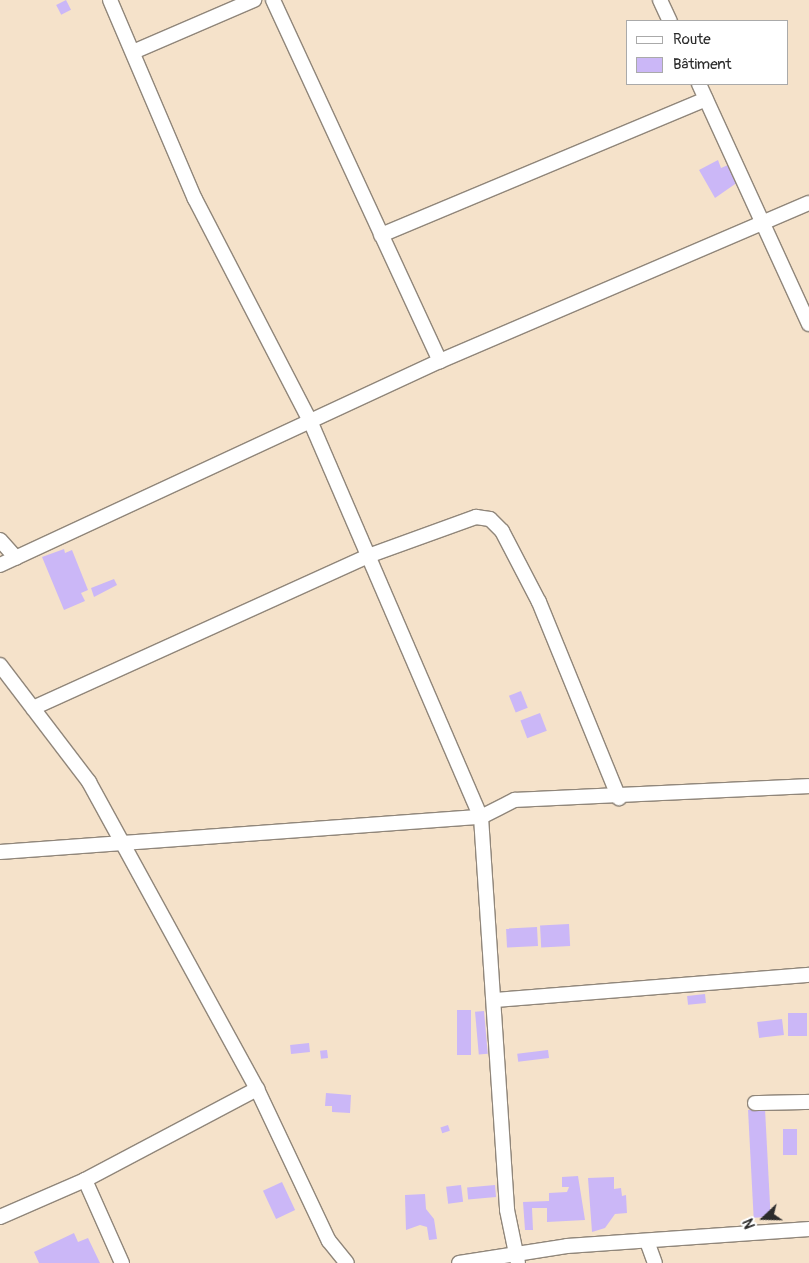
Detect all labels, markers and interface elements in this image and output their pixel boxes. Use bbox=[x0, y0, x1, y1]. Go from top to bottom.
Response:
legend bbox=[626, 20, 789, 85]
text: Route bbox=[673, 30, 711, 49]
text: Bâtiment bbox=[673, 55, 732, 74]
north arrow bbox=[739, 1193, 789, 1243]
text: N bbox=[740, 1216, 759, 1231]

